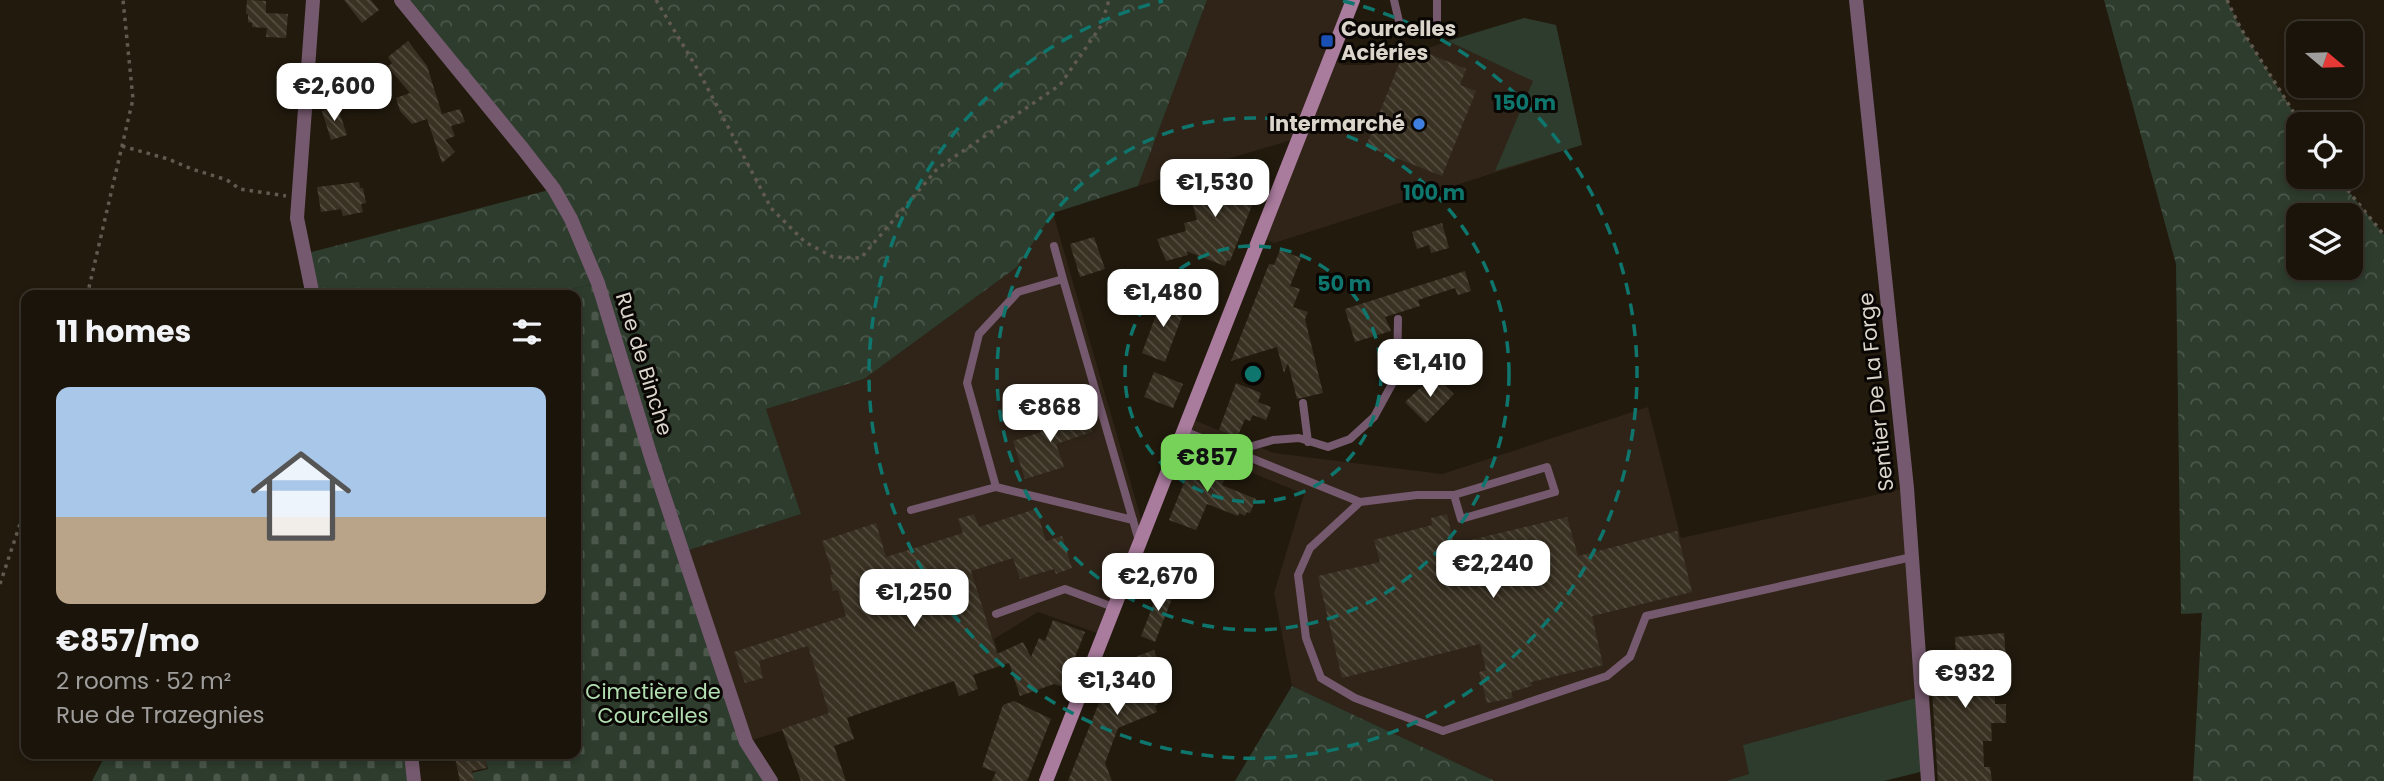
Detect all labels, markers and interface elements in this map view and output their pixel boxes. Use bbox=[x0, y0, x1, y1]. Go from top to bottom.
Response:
place label: Courcelles Aciéries bbox=[1341, 14, 1456, 67]
north arrow bbox=[2286, 21, 2362, 98]
map controls bbox=[2286, 21, 2363, 280]
marker: Courcelles Aciéries bbox=[1319, 33, 1335, 49]
pin: €2,600 bbox=[277, 64, 391, 123]
text: €2,600 bbox=[293, 70, 375, 102]
text: 150 m bbox=[1494, 88, 1556, 117]
place label: Intermarché bbox=[1269, 109, 1405, 138]
button: locate bbox=[2286, 112, 2363, 189]
marker: Intermarché bbox=[1411, 116, 1427, 132]
pin: €1,530 bbox=[1158, 160, 1272, 219]
text: €1,530 bbox=[1176, 166, 1254, 198]
text: 100 m bbox=[1403, 178, 1465, 207]
button: layers bbox=[2286, 203, 2363, 280]
text: 50 m bbox=[1317, 269, 1371, 298]
pin: €1,480 bbox=[1106, 270, 1220, 329]
text: €1,480 bbox=[1123, 276, 1203, 308]
street label: Rue de Binche bbox=[609, 289, 680, 439]
street label: Sentier De La Forge bbox=[1851, 291, 1900, 493]
text: 11 homes bbox=[56, 310, 191, 353]
icon: filters bbox=[508, 313, 546, 351]
pin: €1,410 bbox=[1373, 340, 1487, 399]
text: €1,410 bbox=[1394, 346, 1466, 378]
centre of rings bbox=[1241, 362, 1265, 386]
pin: €868 bbox=[1009, 384, 1091, 444]
text: €868 bbox=[1019, 391, 1081, 423]
icon: home bbox=[238, 433, 364, 559]
pin: €857 bbox=[1166, 434, 1248, 494]
text: €857 bbox=[1177, 441, 1237, 473]
pin: €2,240 bbox=[1436, 540, 1550, 600]
text: €2,240 bbox=[1452, 547, 1534, 579]
pin: €2,670 bbox=[1101, 554, 1215, 613]
text: €2,670 bbox=[1118, 560, 1198, 592]
pin: €1,250 bbox=[857, 570, 971, 629]
text: €1,250 bbox=[876, 576, 952, 608]
text: €857/mo bbox=[56, 619, 199, 662]
pin: €932 bbox=[1924, 650, 2006, 710]
text: €932 bbox=[1935, 657, 1995, 689]
pin: €1,340 bbox=[1060, 658, 1174, 717]
text: €1,340 bbox=[1078, 664, 1156, 696]
text: 2 rooms · 52 m² bbox=[56, 665, 231, 697]
park label: Cimetière de Courcelles bbox=[585, 677, 721, 730]
text: Rue de Trazegnies bbox=[56, 699, 265, 731]

